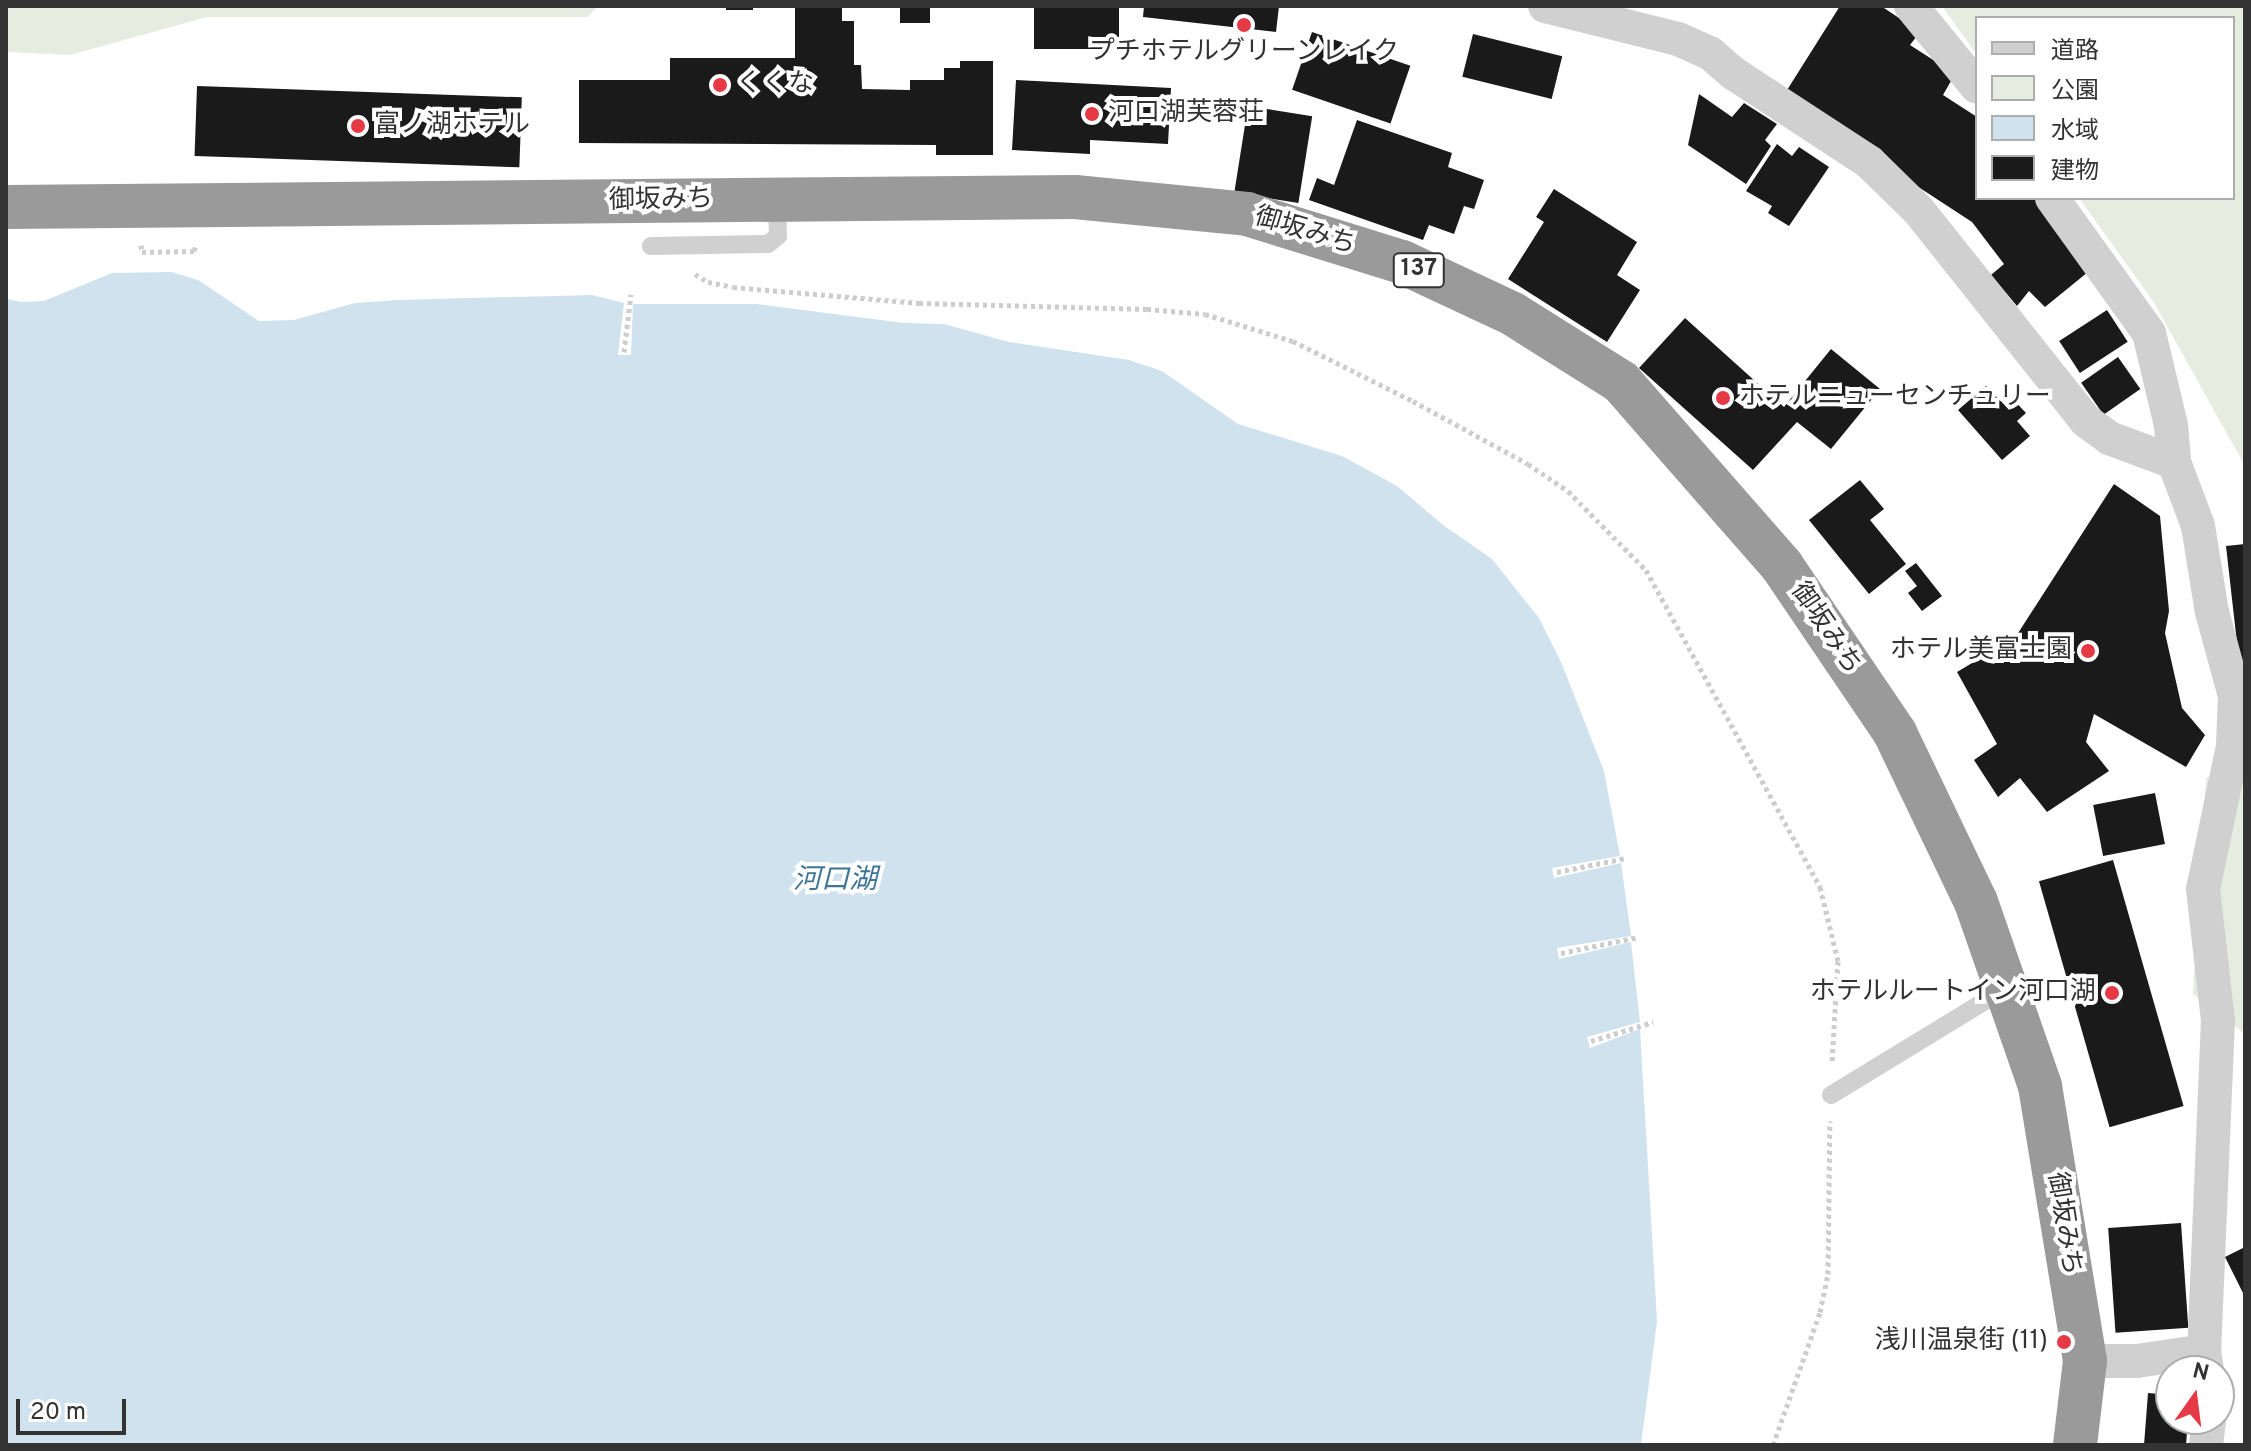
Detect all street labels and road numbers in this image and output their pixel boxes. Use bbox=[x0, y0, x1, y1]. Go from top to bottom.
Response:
street label: 御坂みち bbox=[609, 184, 713, 218]
street label: 御坂みち bbox=[1251, 202, 1359, 262]
road number: 137 bbox=[1391, 250, 1447, 290]
street label: 御坂みち bbox=[1783, 577, 1867, 681]
street label: 御坂みち bbox=[2039, 1170, 2087, 1278]

